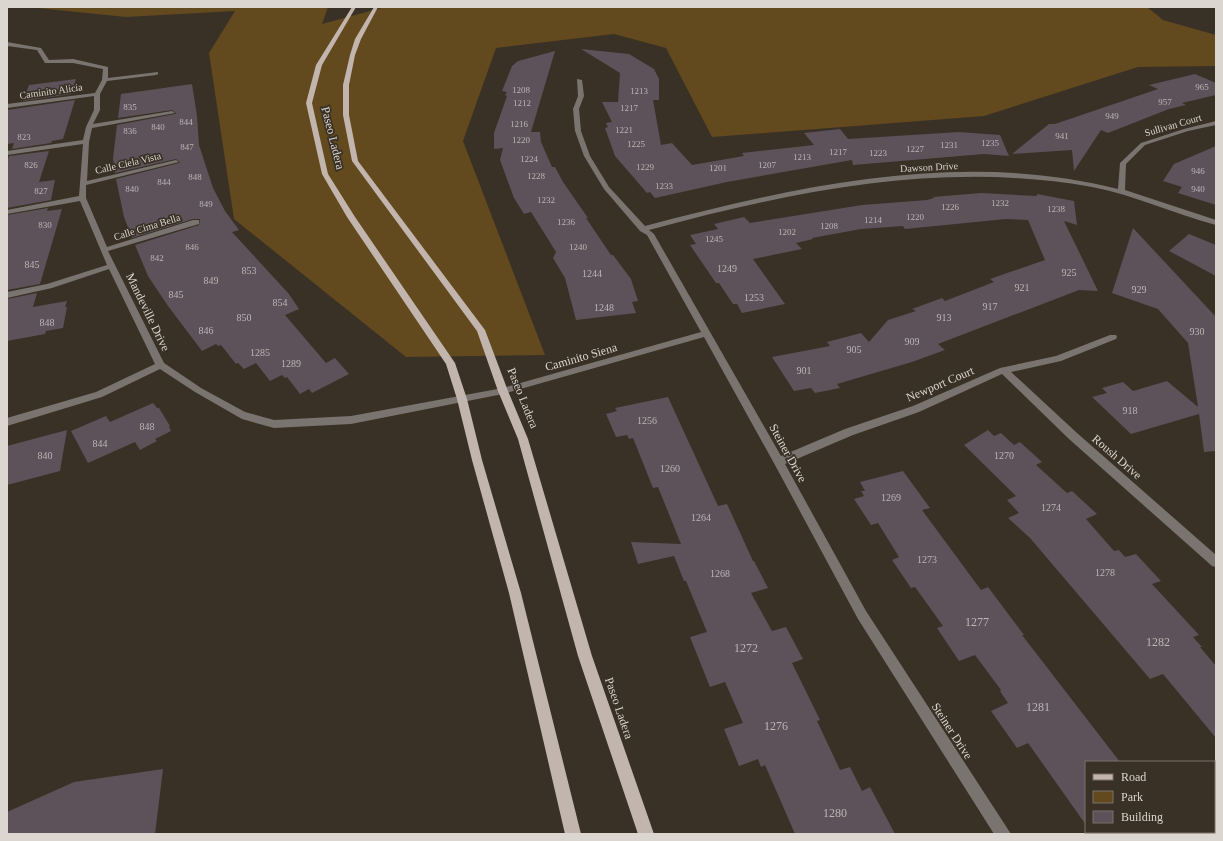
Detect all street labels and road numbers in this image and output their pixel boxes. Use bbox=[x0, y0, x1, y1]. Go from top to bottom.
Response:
street label: Caminito Alicia bbox=[19, 81, 84, 101]
street label: Paseo Ladera bbox=[318, 105, 348, 172]
street label: Sullivan Court bbox=[1143, 112, 1203, 138]
street label: Calle Ciela Vista bbox=[94, 150, 163, 176]
street label: Dawson Drive bbox=[900, 160, 959, 174]
street label: Calle Cima Bella bbox=[112, 212, 182, 242]
street label: Mandeville Drive bbox=[123, 271, 173, 353]
street label: Caminito Siena bbox=[543, 340, 619, 374]
street label: Newport Court bbox=[904, 363, 977, 405]
street label: Paseo Ladera bbox=[504, 366, 542, 431]
street label: Steiner Drive bbox=[766, 421, 810, 485]
street label: Roush Drive bbox=[1089, 432, 1145, 482]
street label: Paseo Ladera bbox=[602, 675, 636, 741]
street label: Steiner Drive bbox=[929, 700, 975, 762]

